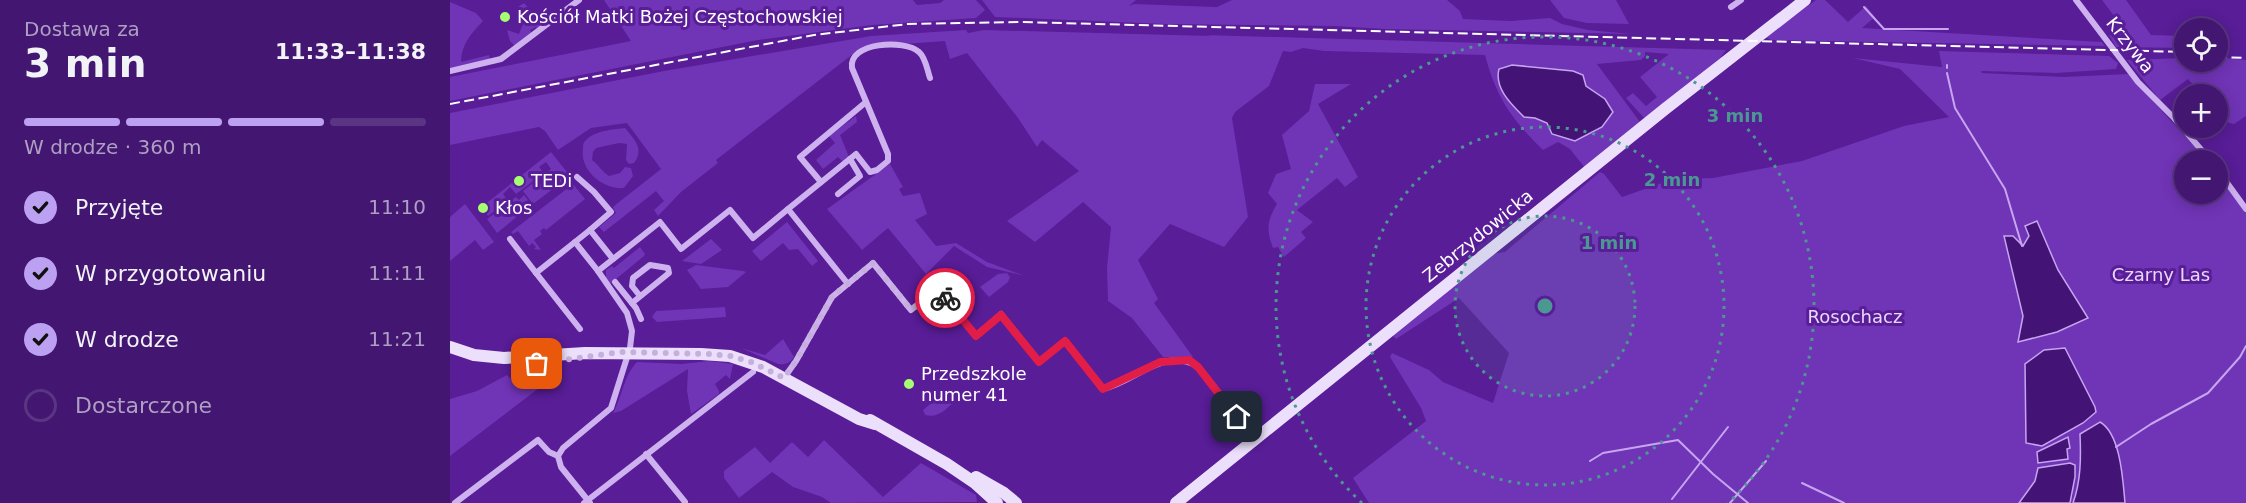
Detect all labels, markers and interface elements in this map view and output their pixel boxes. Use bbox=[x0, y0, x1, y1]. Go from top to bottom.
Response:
place label: Kościół Matki Bożej Częstochowskiej bbox=[517, 6, 843, 27]
marker: Kościół Matki Bożej Częstochowskiej bbox=[498, 10, 512, 24]
street label: Krzywa bbox=[2102, 13, 2159, 77]
text: Dostawa za bbox=[24, 17, 140, 41]
map controls bbox=[2174, 18, 2228, 204]
button: locate bbox=[2174, 18, 2228, 72]
text: 11:33–11:38 bbox=[275, 39, 426, 64]
text: 3 min bbox=[24, 41, 146, 86]
button: + bbox=[2174, 84, 2228, 138]
text: 3 min bbox=[1707, 105, 1763, 126]
text: W drodze · 360 m bbox=[24, 135, 201, 159]
button: − bbox=[2174, 150, 2228, 204]
text: 2 min bbox=[1644, 169, 1700, 190]
place label: TEDi bbox=[530, 170, 572, 191]
marker: TEDi bbox=[512, 174, 526, 188]
street label: Zebrzydowicka bbox=[1418, 185, 1537, 286]
icon: check bbox=[24, 191, 57, 224]
text: Przyjęte bbox=[75, 195, 163, 220]
text: 11:10 bbox=[368, 195, 426, 219]
place label: Kłos bbox=[495, 197, 532, 218]
marker: Kłos bbox=[476, 201, 490, 215]
text: 1 min bbox=[1581, 232, 1637, 253]
icon: check bbox=[24, 257, 57, 290]
text: W przygotowaniu bbox=[75, 261, 266, 286]
text: 11:11 bbox=[368, 261, 426, 285]
park label: Czarny Las bbox=[2112, 264, 2210, 285]
courier bbox=[915, 268, 975, 328]
icon: bike bbox=[929, 282, 962, 315]
centre of rings bbox=[1535, 296, 1555, 316]
park label: Rosochacz bbox=[1808, 306, 1902, 327]
icon: check bbox=[24, 323, 57, 356]
text: W drodze bbox=[75, 327, 179, 352]
text: 11:21 bbox=[368, 327, 426, 351]
pin bbox=[511, 338, 562, 389]
icon: bag bbox=[520, 347, 553, 380]
place label: Przedszkole numer 41 bbox=[921, 363, 1027, 405]
marker: Przedszkole numer 41 bbox=[902, 377, 916, 391]
pin bbox=[1211, 391, 1262, 442]
text: Dostarczone bbox=[75, 393, 212, 418]
icon: home bbox=[1220, 400, 1253, 433]

